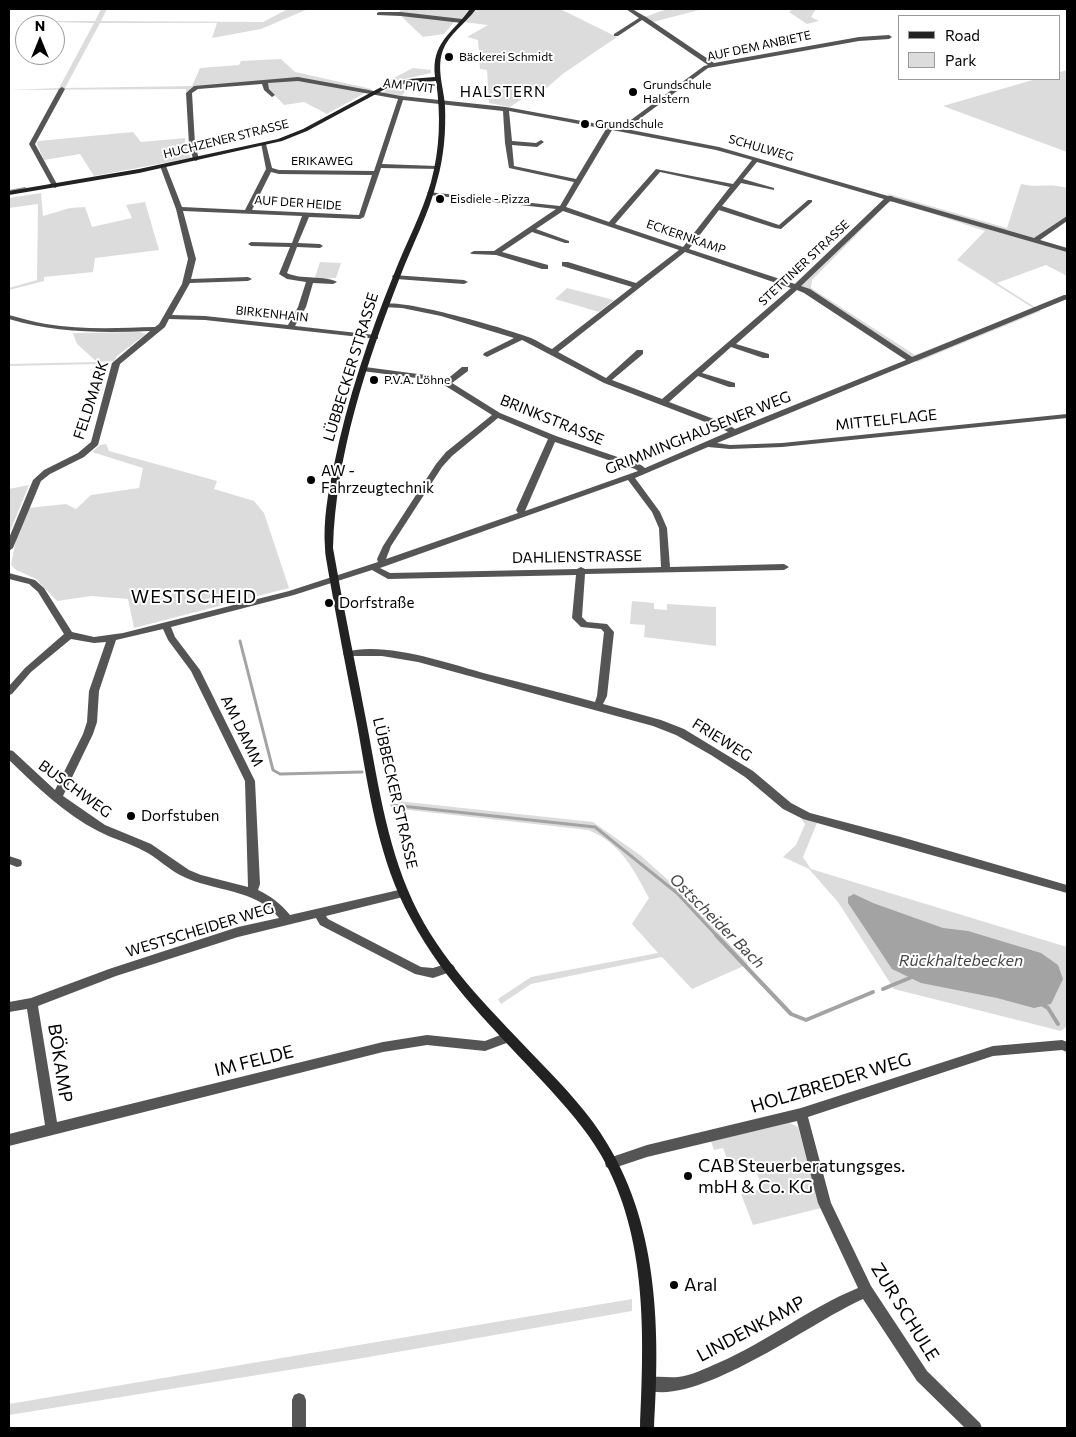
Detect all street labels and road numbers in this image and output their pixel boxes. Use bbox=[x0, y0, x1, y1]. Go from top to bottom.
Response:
street label: AUF DEM ANBIETE bbox=[706, 28, 812, 64]
street label: AM PIVIT bbox=[382, 76, 436, 96]
street label: HUCHZENER STRASSE bbox=[162, 116, 290, 162]
street label: SCHULWEG bbox=[727, 132, 795, 164]
street label: ERIKAWEG bbox=[291, 154, 353, 168]
street label: AUF DER HEIDE bbox=[254, 193, 342, 213]
street label: ECKERNKAMP bbox=[644, 217, 728, 257]
street label: STETTINER STRASSE bbox=[756, 217, 852, 309]
street label: LÜBBECKER STRASSE bbox=[320, 290, 382, 444]
street label: BIRKENHAIN bbox=[235, 303, 309, 325]
street label: FELDMARK bbox=[70, 358, 112, 442]
street label: GRIMMINGHAUSENER WEG bbox=[603, 387, 793, 479]
street label: BRINKSTRASSE bbox=[497, 391, 607, 449]
street label: MITTELFLAGE bbox=[834, 406, 938, 434]
street label: DAHLIENSTRASSE bbox=[512, 547, 642, 567]
street label: AM DAMM bbox=[217, 692, 267, 770]
street label: LÜBBECKER STRASSE bbox=[369, 715, 421, 871]
street label: FRIEWEG bbox=[689, 715, 755, 765]
street label: BUSCHWEG bbox=[35, 756, 115, 822]
street label: WESTSCHEIDER WEG bbox=[124, 899, 276, 961]
street label: BÖKAMP bbox=[43, 1022, 77, 1104]
street label: IM FELDE bbox=[212, 1041, 296, 1081]
street label: HOLZBREDER WEG bbox=[748, 1048, 914, 1118]
street label: ZUR SCHULE bbox=[866, 1259, 944, 1365]
street label: LINDENKAMP bbox=[693, 1291, 809, 1367]

